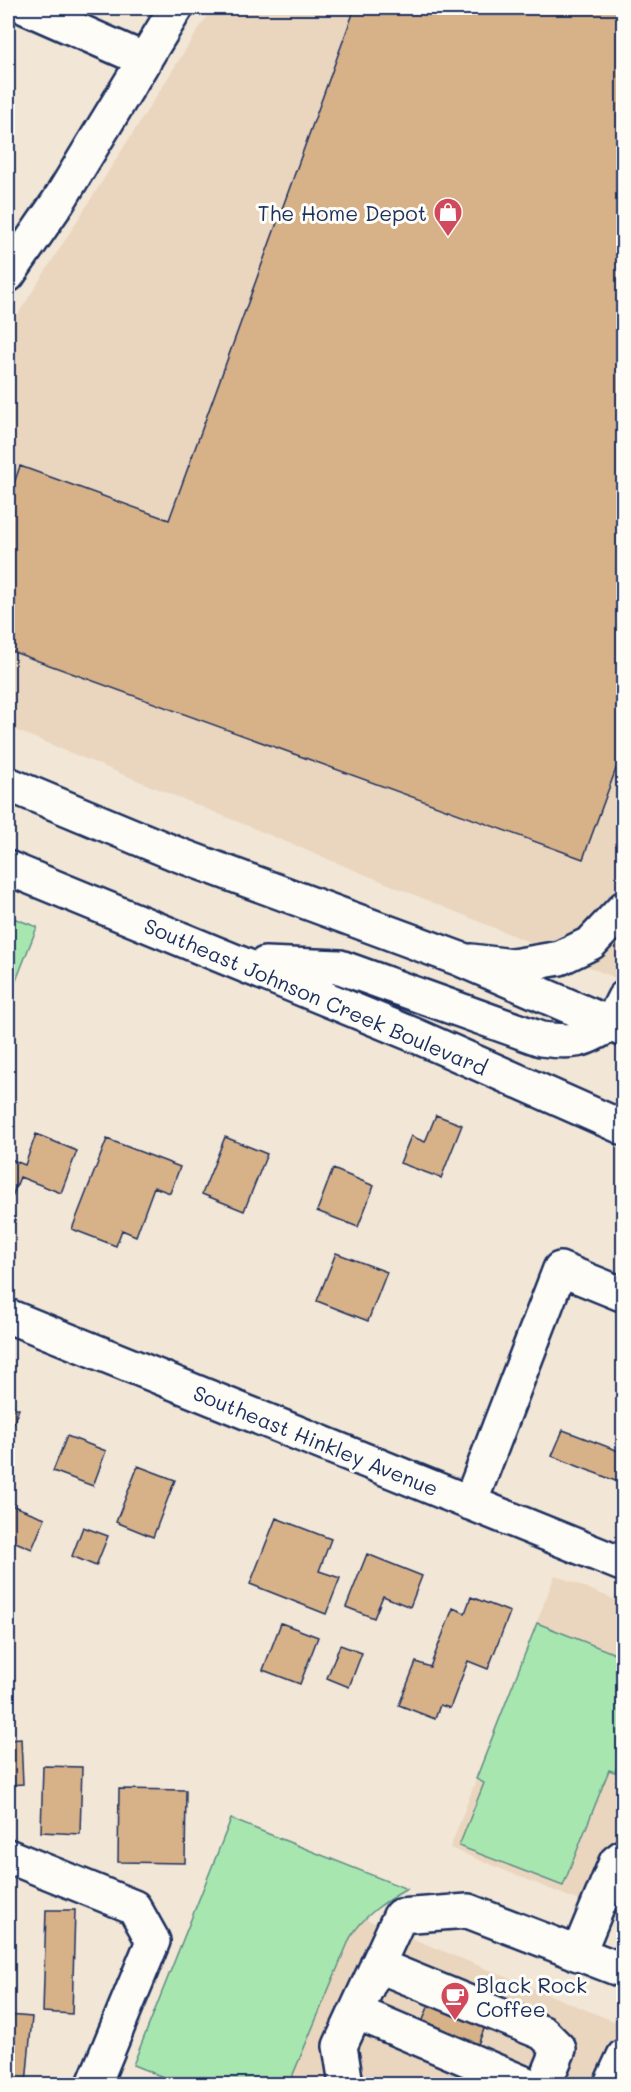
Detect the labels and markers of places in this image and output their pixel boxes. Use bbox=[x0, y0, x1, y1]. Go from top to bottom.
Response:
shop icon: The Home Depot bbox=[432, 196, 464, 238]
place label: The Home Depot bbox=[258, 199, 427, 226]
place label: Black Rock Coffee bbox=[476, 1971, 587, 2022]
cafe icon: Black Rock Coffee bbox=[439, 1980, 471, 2022]

